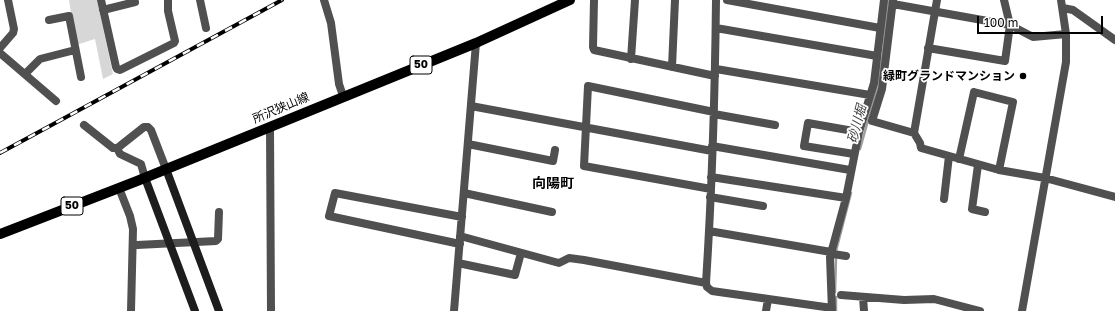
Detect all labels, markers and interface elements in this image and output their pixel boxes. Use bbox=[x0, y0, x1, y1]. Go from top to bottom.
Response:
scale bar bbox=[979, 8, 1105, 34]
text: 100 m bbox=[984, 15, 1018, 30]
road number: 50 bbox=[410, 56, 432, 74]
place label: 緑町グランドマンション bbox=[883, 69, 1015, 83]
marker: 緑町グランドマンション bbox=[1018, 71, 1028, 81]
street label: 所沢狭山線 bbox=[251, 90, 311, 126]
water label: 砂川堀 bbox=[844, 103, 870, 145]
district label: 向陽町 bbox=[532, 176, 574, 192]
road number: 50 bbox=[61, 197, 83, 215]

